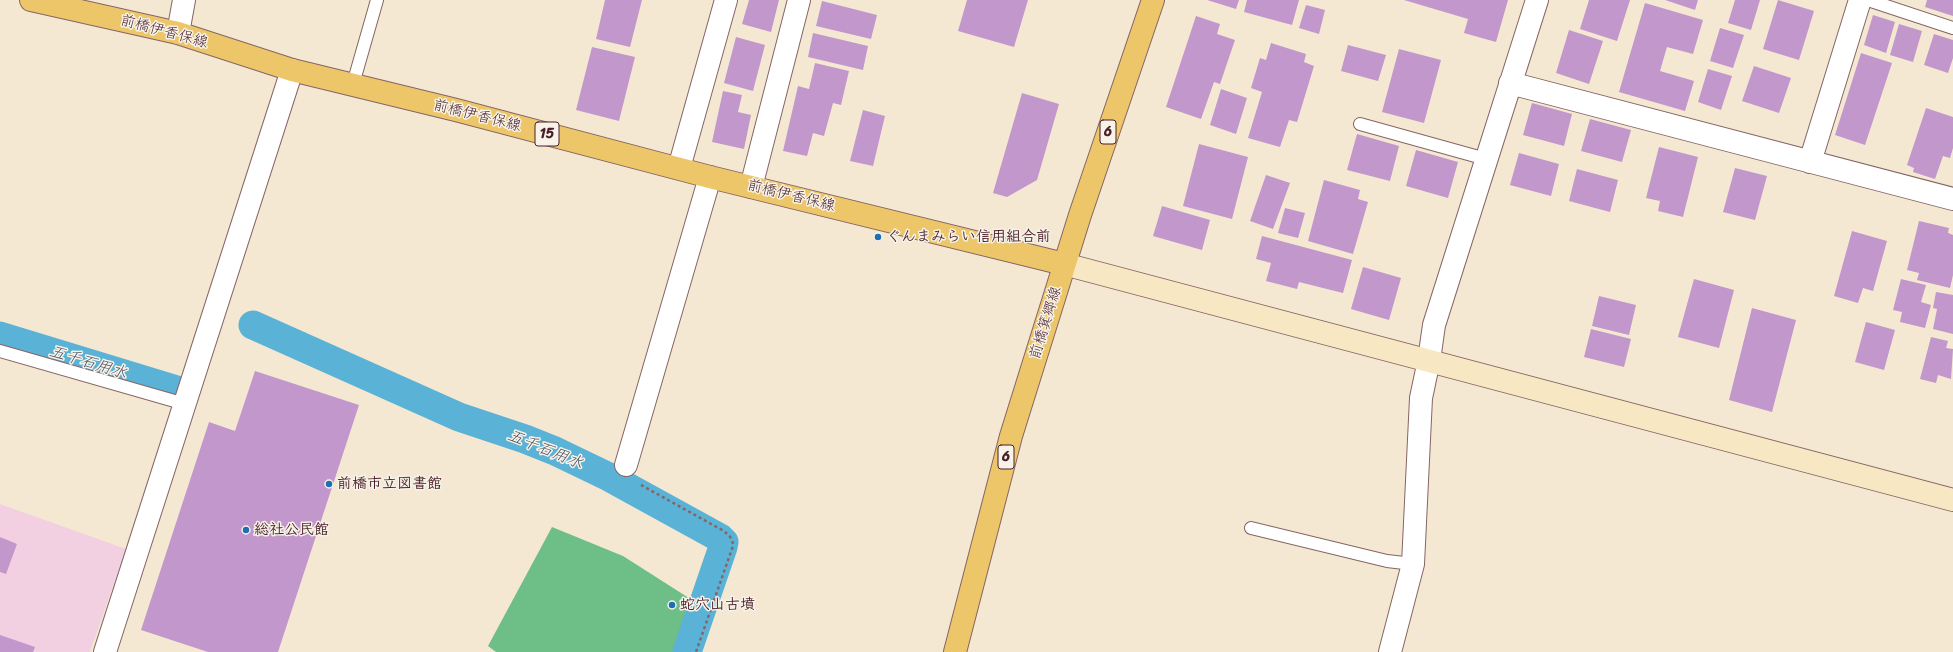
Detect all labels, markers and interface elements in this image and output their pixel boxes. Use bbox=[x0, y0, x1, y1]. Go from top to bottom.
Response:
street label: 前橋伊香保線 bbox=[118, 12, 210, 52]
street label: 前橋伊香保線 bbox=[431, 96, 523, 136]
road number: 6 bbox=[1100, 120, 1116, 144]
road number: 15 bbox=[535, 122, 559, 146]
street label: 前橋伊香保線 bbox=[745, 176, 837, 216]
place label: ぐんまみらい信用組合前 bbox=[886, 228, 1051, 246]
marker: ぐんまみらい信用組合前 bbox=[873, 232, 883, 242]
street label: 前橋箕郷線 bbox=[1026, 285, 1066, 361]
water label: 五千石用水 bbox=[47, 342, 129, 384]
water label: 五千石用水 bbox=[504, 426, 586, 474]
road number: 6 bbox=[998, 445, 1014, 469]
place label: 前橋市立図書館 bbox=[337, 475, 442, 493]
marker: 前橋市立図書館 bbox=[324, 479, 334, 489]
place label: 総社公民館 bbox=[254, 521, 329, 539]
marker: 総社公民館 bbox=[241, 525, 251, 535]
place label: 蛇穴山古墳 bbox=[680, 596, 755, 614]
marker: 蛇穴山古墳 bbox=[667, 600, 677, 610]

